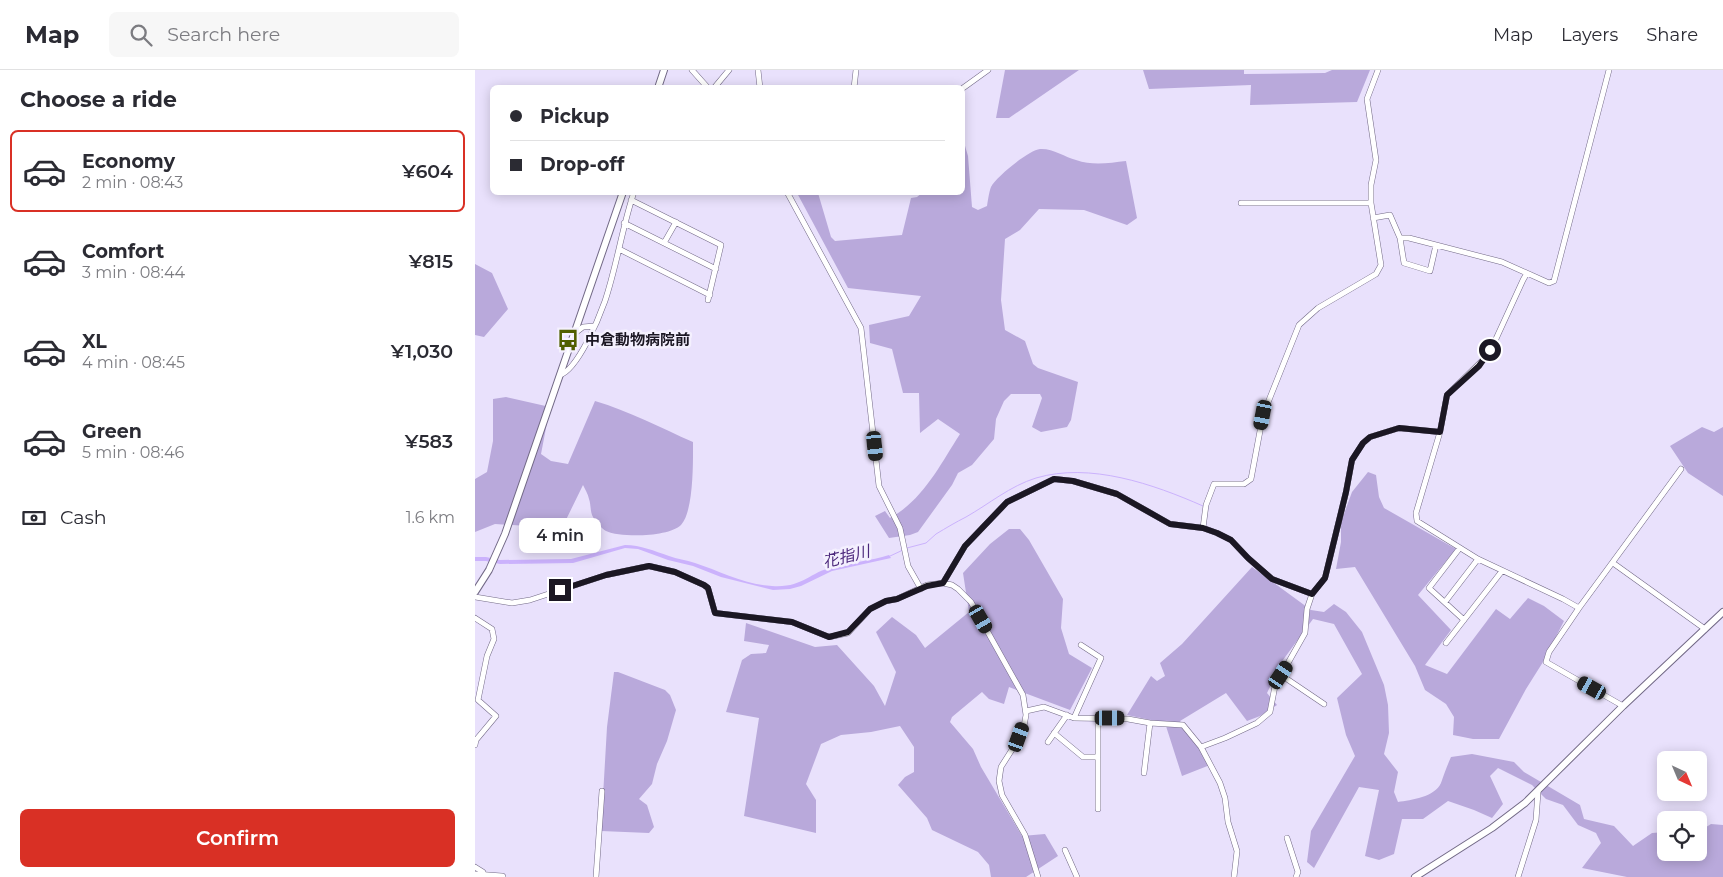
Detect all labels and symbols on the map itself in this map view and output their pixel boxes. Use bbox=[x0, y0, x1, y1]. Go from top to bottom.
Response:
bus stop icon: 中倉動物病院前 bbox=[555, 327, 581, 353]
place label: 中倉動物病院前 bbox=[585, 330, 690, 349]
route start bbox=[1479, 339, 1501, 361]
car bbox=[1252, 399, 1273, 431]
car bbox=[865, 430, 884, 462]
callout: 4 min bbox=[519, 518, 601, 552]
water label: 花指川 bbox=[821, 541, 874, 572]
route end bbox=[549, 579, 571, 601]
car bbox=[967, 602, 994, 636]
car bbox=[1266, 658, 1295, 692]
car bbox=[1575, 674, 1608, 702]
car bbox=[1095, 711, 1125, 726]
car bbox=[1006, 720, 1031, 754]
north arrow bbox=[1657, 751, 1707, 801]

